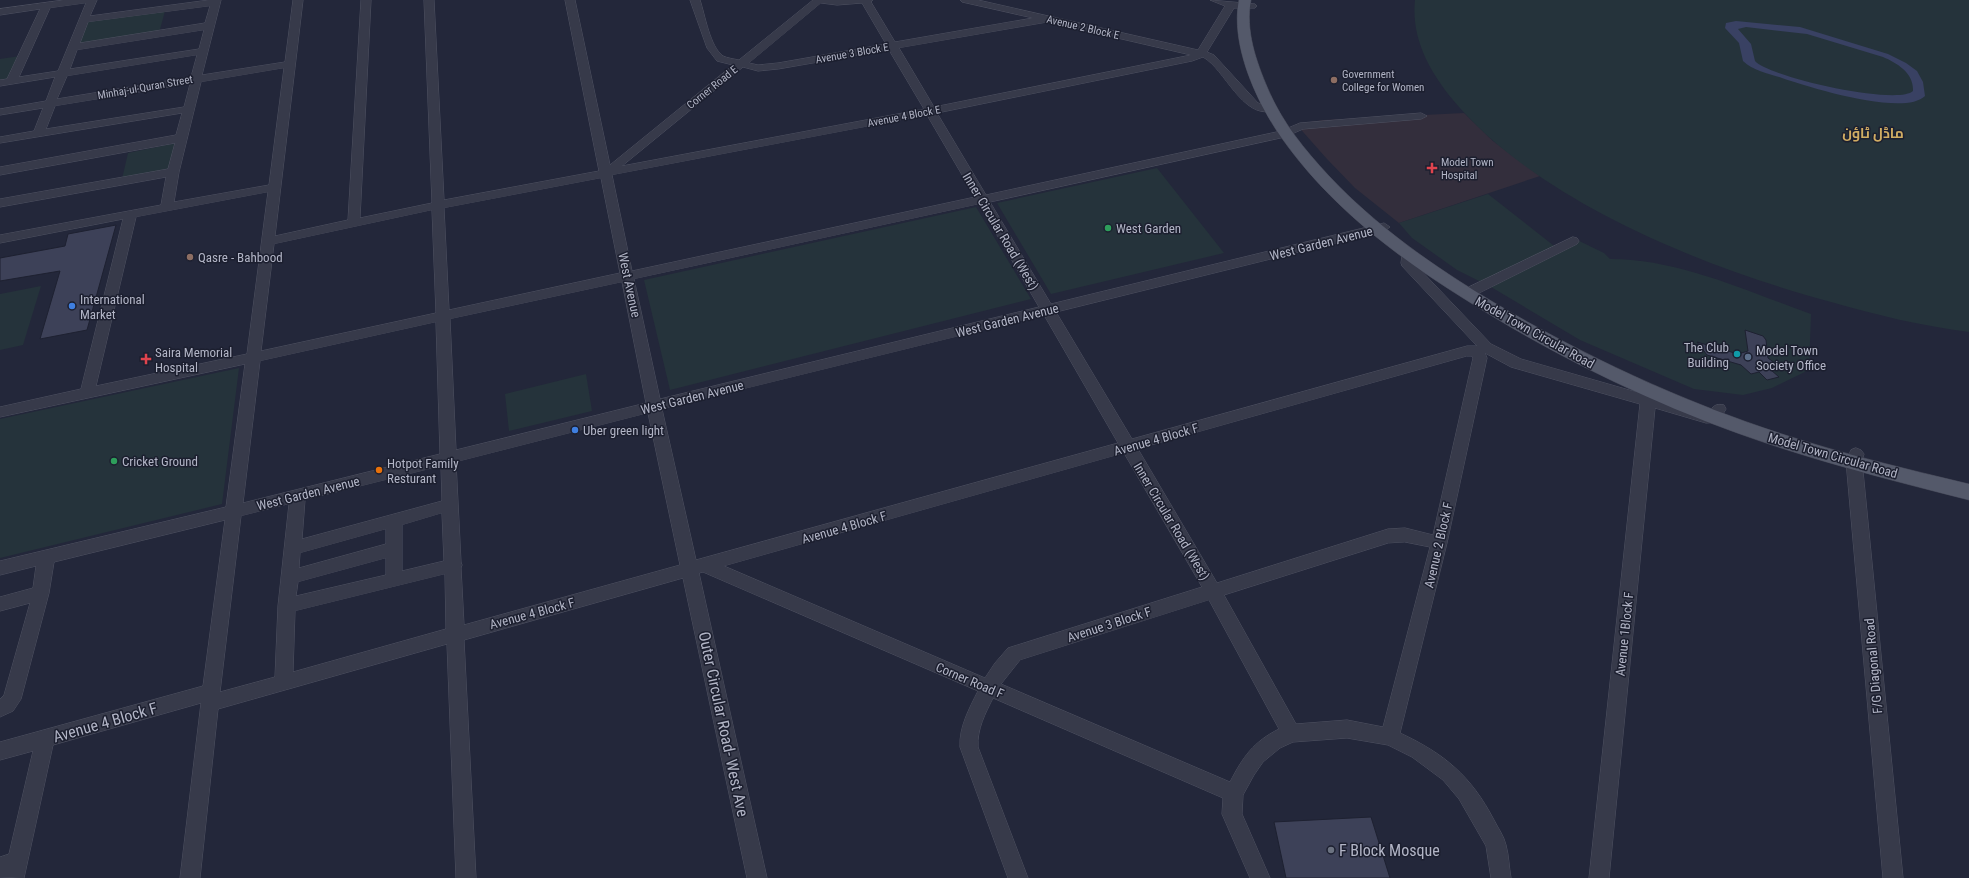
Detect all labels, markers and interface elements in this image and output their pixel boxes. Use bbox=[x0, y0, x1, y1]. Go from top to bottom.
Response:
street label: Avenue 2 Block E bbox=[1045, 13, 1121, 42]
street label: Avenue 3 Block E bbox=[814, 41, 890, 66]
street label: Corner Road E bbox=[684, 63, 741, 112]
place label: Government College for Women bbox=[1342, 68, 1424, 94]
street label: Minhaj-ul-Quran Street bbox=[96, 73, 194, 102]
marker: Government College for Women bbox=[1329, 75, 1339, 85]
street label: Avenue 4 Block E bbox=[866, 103, 942, 130]
district label: ماڈل ٹاؤن bbox=[1842, 125, 1904, 142]
place label: Model Town Hospital bbox=[1441, 156, 1493, 182]
marker: Model Town Hospital bbox=[1426, 162, 1438, 174]
street label: Inner Circular Road (West) bbox=[959, 170, 1042, 293]
place label: West Garden bbox=[1116, 221, 1181, 236]
marker: West Garden bbox=[1103, 223, 1113, 233]
street label: West Garden Avenue bbox=[1268, 223, 1374, 264]
place label: Qasre - Bahbood bbox=[198, 250, 283, 265]
street label: West Avenue bbox=[615, 251, 644, 319]
marker: Qasre - Bahbood bbox=[185, 252, 195, 262]
place label: International Market bbox=[80, 292, 145, 322]
street label: Model Town Circular Road bbox=[1473, 293, 1597, 371]
street label: West Garden Avenue bbox=[954, 300, 1060, 341]
marker: International Market bbox=[67, 301, 77, 311]
place label: The Club Building bbox=[1684, 340, 1729, 370]
place label: Model Town Society Office bbox=[1756, 343, 1826, 373]
place label: Saira Memorial Hospital bbox=[155, 345, 232, 375]
marker: The Club Building bbox=[1732, 349, 1742, 359]
marker: Model Town Society Office bbox=[1743, 352, 1753, 362]
marker: Saira Memorial Hospital bbox=[140, 353, 152, 365]
street label: West Garden Avenue bbox=[639, 377, 745, 418]
street label: Avenue 4 Block F bbox=[1112, 420, 1200, 459]
place label: Uber green light bbox=[583, 423, 664, 438]
marker: Uber green light bbox=[570, 425, 580, 435]
street label: Model Town Circular Road bbox=[1767, 430, 1899, 481]
place label: Cricket Ground bbox=[122, 454, 198, 469]
marker: Cricket Ground bbox=[109, 456, 119, 466]
place label: Hotpot Family Resturant bbox=[387, 456, 459, 486]
street label: Inner Circular Road (West) bbox=[1130, 460, 1213, 583]
marker: Hotpot Family Resturant bbox=[374, 465, 384, 475]
street label: West Garden Avenue bbox=[255, 473, 361, 514]
street label: Avenue 2 Block F bbox=[1421, 501, 1456, 589]
street label: Avenue 4 Block F bbox=[800, 508, 888, 547]
street label: Avenue 1Block F bbox=[1613, 591, 1636, 677]
street label: Avenue 4 Block F bbox=[488, 595, 576, 632]
street label: Avenue 3 Block F bbox=[1065, 604, 1153, 645]
street label: F/G Diagonal Road bbox=[1862, 618, 1885, 714]
street label: Outer Circular Road- West Ave bbox=[695, 630, 752, 818]
street label: Corner Road F bbox=[933, 659, 1006, 702]
street label: Avenue 4 Block F bbox=[51, 698, 160, 746]
place label: F Block Mosque bbox=[1339, 841, 1440, 860]
marker: F Block Mosque bbox=[1326, 845, 1336, 855]

